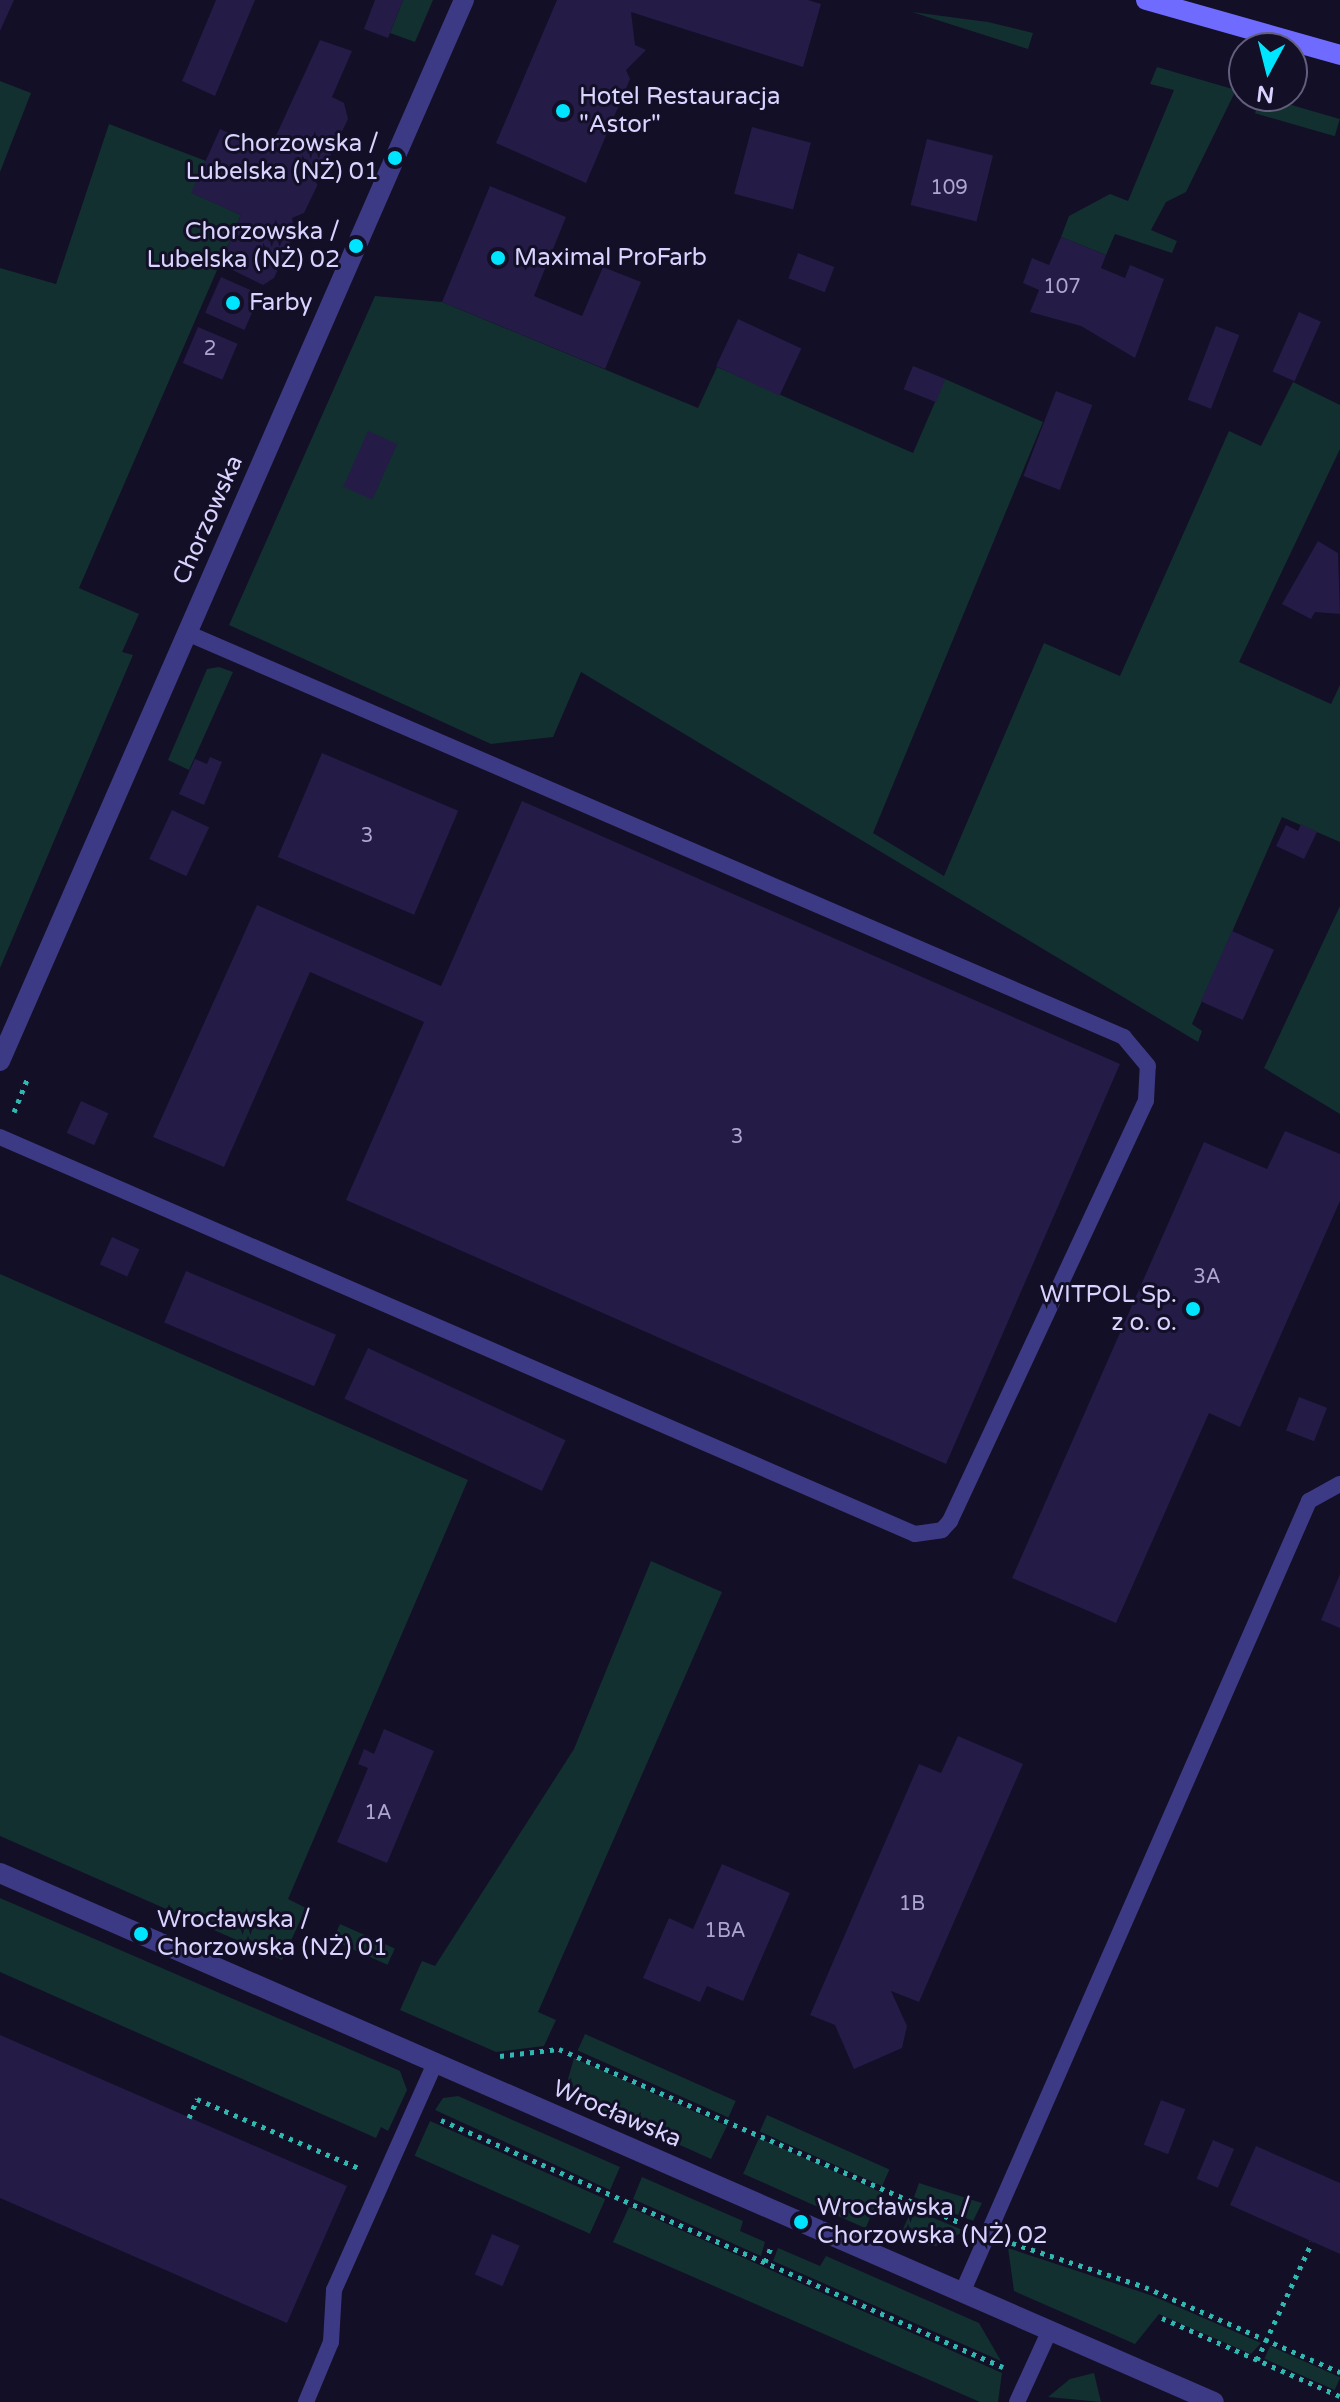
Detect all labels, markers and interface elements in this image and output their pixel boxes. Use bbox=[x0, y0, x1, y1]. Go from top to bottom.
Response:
north arrow bbox=[1228, 32, 1308, 112]
text: N bbox=[1255, 80, 1276, 108]
place label: Hotel Restauracja "Astor" bbox=[579, 83, 780, 139]
marker: Hotel Restauracja "Astor" bbox=[554, 102, 572, 120]
place label: Chorzowska / Lubelska (NŻ) 01 bbox=[185, 130, 379, 186]
marker: Chorzowska / Lubelska (NŻ) 01 bbox=[386, 149, 404, 167]
house number: 109 bbox=[930, 176, 968, 200]
place label: Chorzowska / Lubelska (NŻ) 02 bbox=[146, 218, 340, 274]
marker: Chorzowska / Lubelska (NŻ) 02 bbox=[347, 237, 365, 255]
place label: Maximal ProFarb bbox=[514, 244, 707, 272]
marker: Maximal ProFarb bbox=[489, 249, 507, 267]
house number: 107 bbox=[1043, 275, 1081, 299]
place label: Farby bbox=[249, 289, 312, 317]
marker: Farby bbox=[224, 294, 242, 312]
house number: 2 bbox=[204, 337, 216, 361]
street label: Chorzowska bbox=[167, 451, 249, 589]
house number: 3 bbox=[361, 824, 373, 848]
house number: 3 bbox=[731, 1125, 743, 1149]
house number: 3A bbox=[1193, 1265, 1221, 1289]
place label: WITPOL Sp. z o. o. bbox=[1040, 1281, 1177, 1337]
marker: WITPOL Sp. z o. o. bbox=[1184, 1300, 1202, 1318]
house number: 1A bbox=[364, 1801, 392, 1825]
house number: 1B bbox=[899, 1892, 925, 1916]
place label: Wrocławska / Chorzowska (NŻ) 01 bbox=[157, 1906, 388, 1962]
house number: 1BA bbox=[704, 1919, 746, 1943]
marker: Wrocławska / Chorzowska (NŻ) 01 bbox=[132, 1925, 150, 1943]
street label: Wrocławska bbox=[548, 2074, 686, 2154]
place label: Wrocławska / Chorzowska (NŻ) 02 bbox=[817, 2194, 1048, 2250]
marker: Wrocławska / Chorzowska (NŻ) 02 bbox=[792, 2213, 810, 2231]

